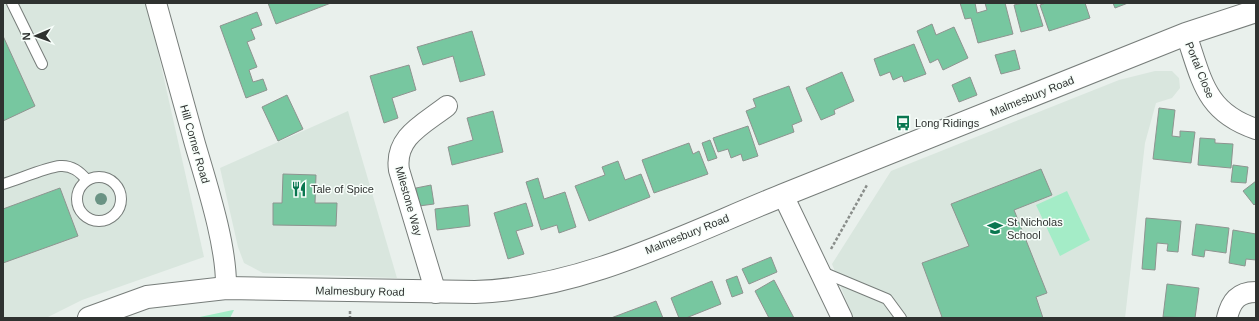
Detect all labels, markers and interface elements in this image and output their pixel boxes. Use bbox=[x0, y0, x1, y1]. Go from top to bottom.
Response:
north arrow bbox=[16, 16, 56, 56]
text: N bbox=[20, 32, 32, 41]
street label: Portal Close bbox=[1183, 40, 1217, 100]
street label: Malmesbury Road bbox=[988, 74, 1076, 118]
street label: Hill Corner Road bbox=[178, 103, 212, 185]
bus stop icon: Long Ridings bbox=[894, 114, 912, 132]
place label: Long Ridings bbox=[915, 117, 980, 129]
street label: Milestone Way bbox=[393, 165, 425, 238]
restaurant icon: Tale of Spice bbox=[290, 180, 308, 198]
place label: Tale of Spice bbox=[311, 183, 374, 195]
street label: Malmesbury Road bbox=[643, 212, 731, 256]
place label: St Nicholas School bbox=[1007, 216, 1063, 241]
school or university icon: St Nicholas School bbox=[986, 219, 1004, 237]
street label: Malmesbury Road bbox=[315, 284, 405, 298]

